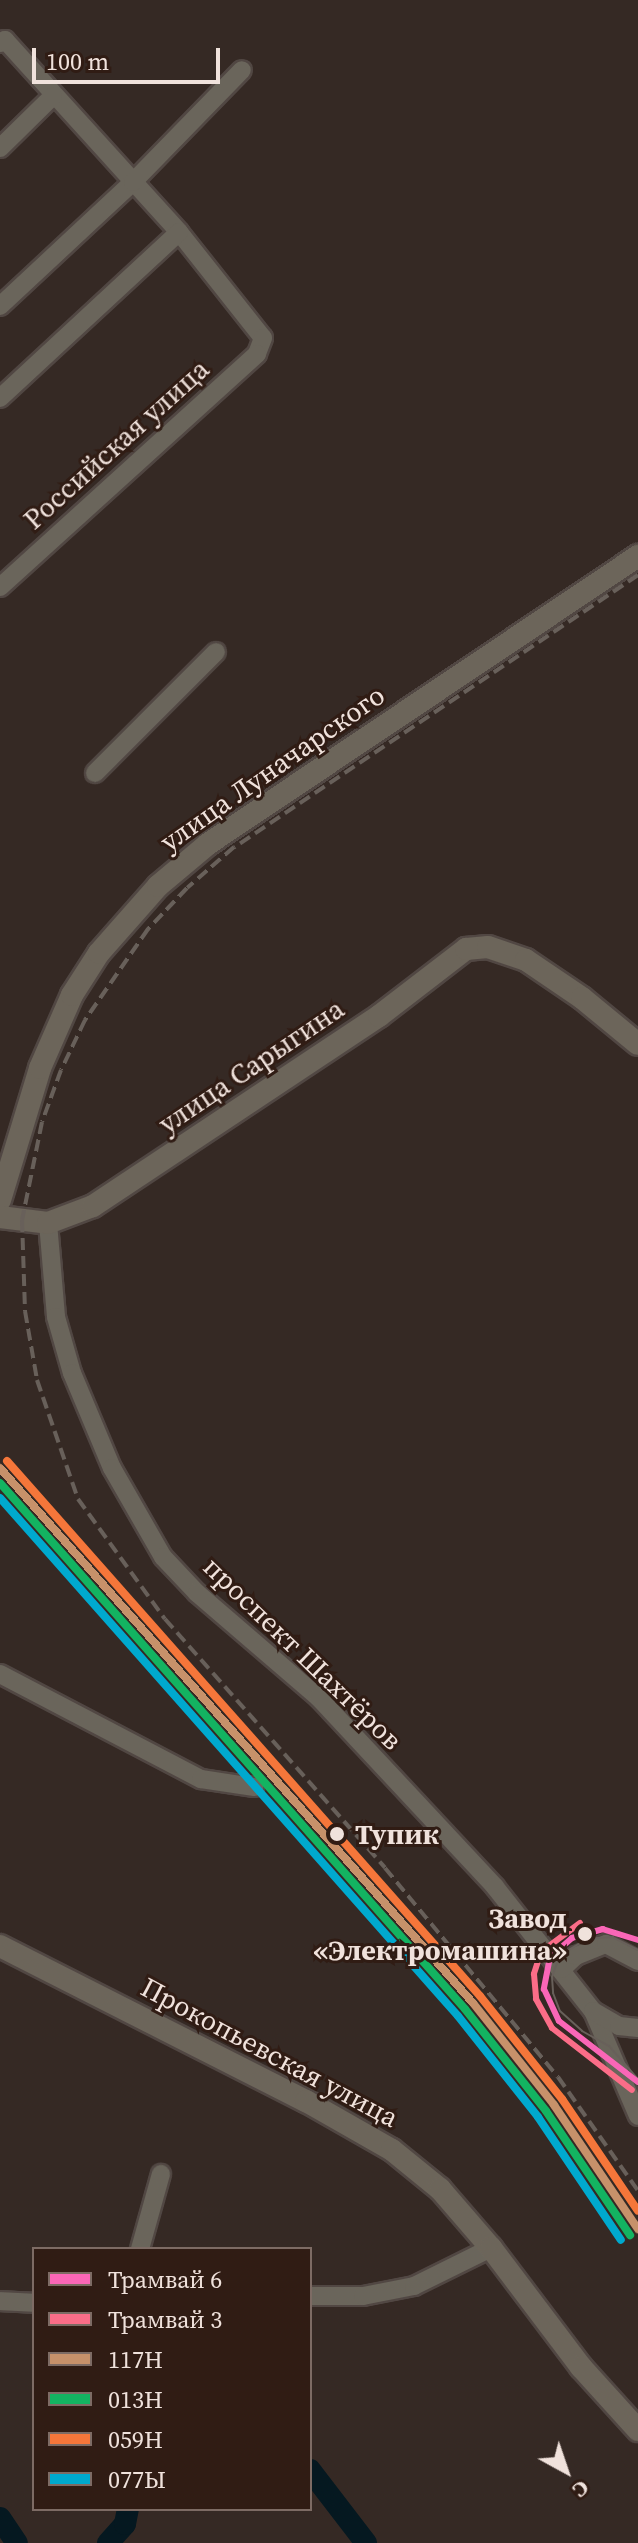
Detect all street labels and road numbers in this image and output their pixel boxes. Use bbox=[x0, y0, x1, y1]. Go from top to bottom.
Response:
street label: Российская улица bbox=[16, 352, 216, 536]
street label: улица Луначарского bbox=[153, 678, 391, 858]
street label: улица Сарыгина bbox=[152, 992, 350, 1140]
street label: проспект Шахтёров bbox=[197, 1550, 409, 1756]
street label: Прокопьевская улица bbox=[136, 1970, 404, 2134]

